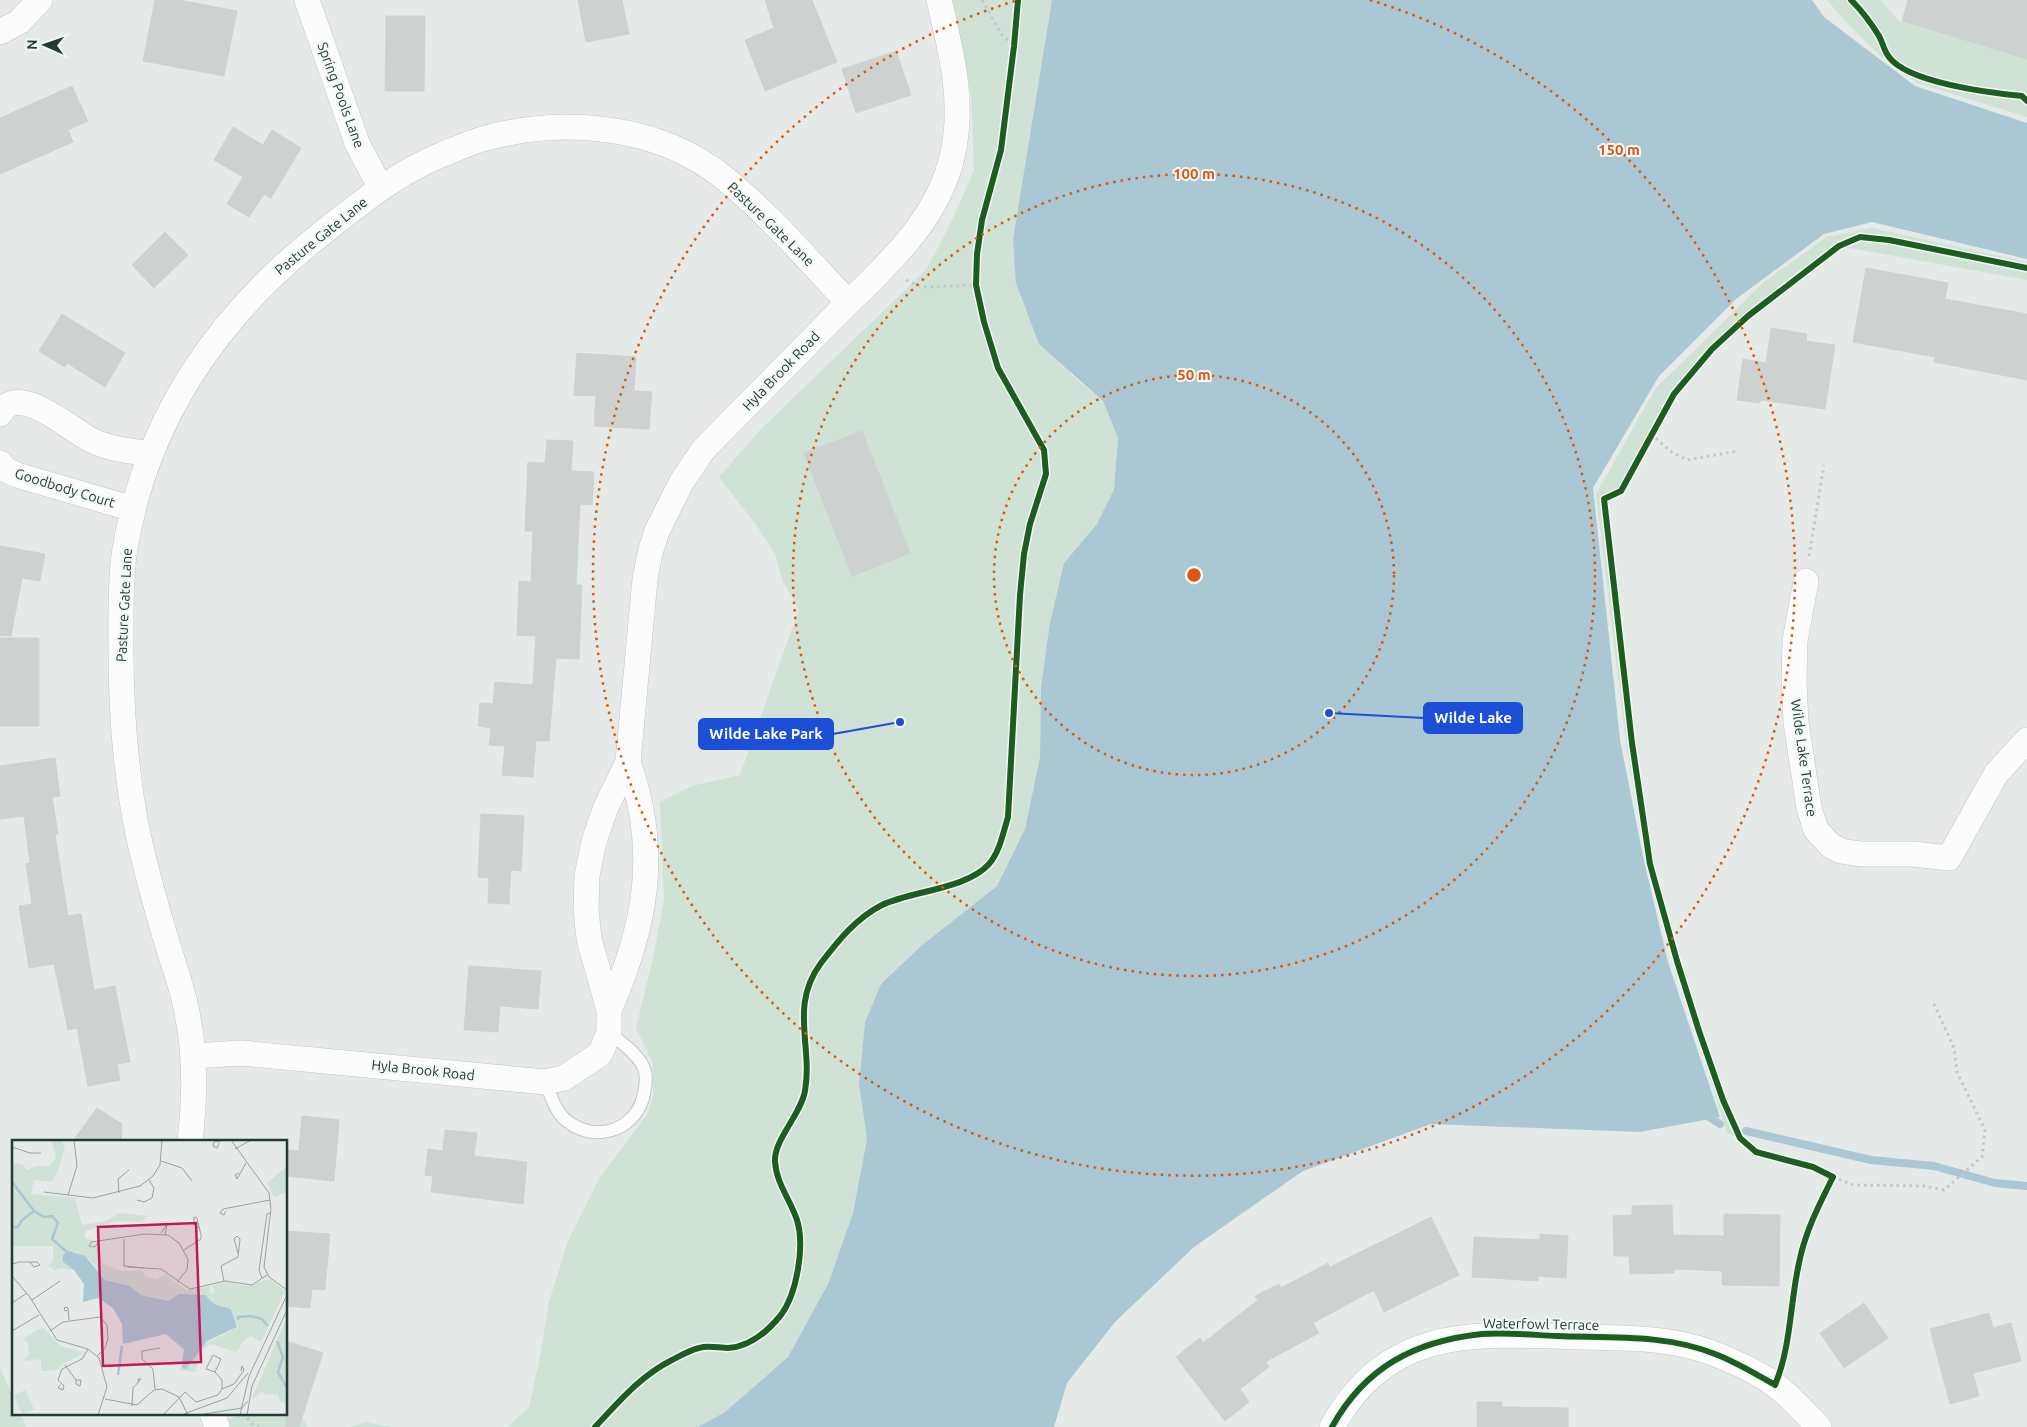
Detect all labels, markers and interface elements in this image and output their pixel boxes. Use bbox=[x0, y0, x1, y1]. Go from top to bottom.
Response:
north arrow bbox=[20, 20, 70, 70]
text: N bbox=[24, 39, 40, 50]
street label: Spring Pools Lane bbox=[314, 40, 368, 150]
text: 150 m bbox=[1598, 141, 1640, 158]
text: 100 m bbox=[1173, 165, 1215, 182]
street label: Pasture Gate Lane bbox=[724, 179, 818, 269]
street label: Pasture Gate Lane bbox=[272, 194, 370, 278]
street label: Hyla Brook Road bbox=[739, 328, 823, 414]
text: 50 m bbox=[1177, 366, 1211, 383]
street label: Goodbody Court bbox=[13, 465, 118, 511]
street label: Pasture Gate Lane bbox=[113, 548, 135, 662]
centre of rings bbox=[1185, 566, 1203, 584]
street label: Wilde Lake Terrace bbox=[1788, 698, 1820, 818]
callout: Wilde Lake bbox=[1424, 703, 1522, 733]
text: Wilde Lake bbox=[1434, 709, 1512, 726]
callout: Wilde Lake Park bbox=[699, 719, 833, 749]
text: Wilde Lake Park bbox=[709, 725, 823, 742]
street label: Hyla Brook Road bbox=[371, 1057, 475, 1083]
inset map bbox=[12, 1140, 288, 1414]
street label: Waterfowl Terrace bbox=[1483, 1315, 1599, 1333]

